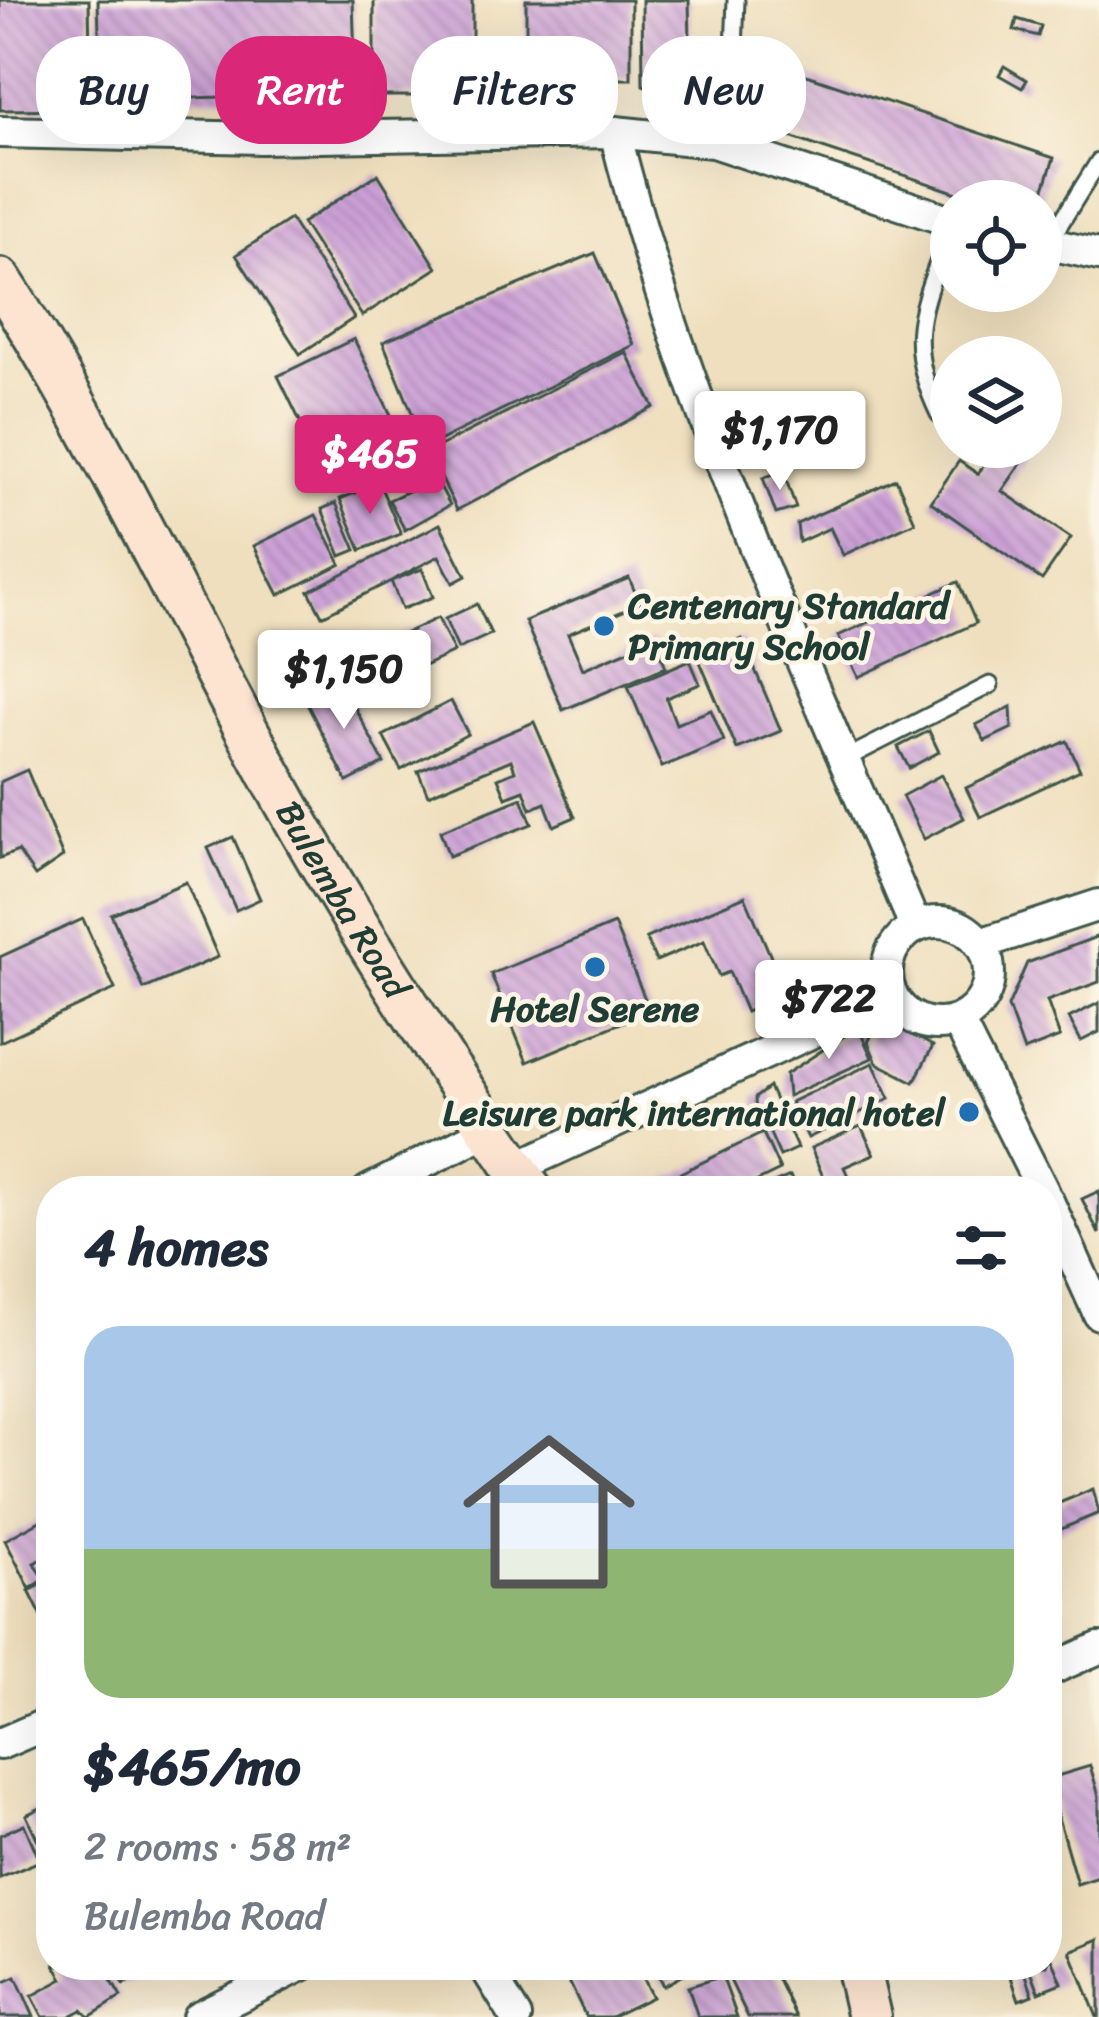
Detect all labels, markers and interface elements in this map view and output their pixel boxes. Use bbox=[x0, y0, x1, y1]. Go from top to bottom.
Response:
chip: Buy bbox=[36, 36, 191, 144]
chip: Rent bbox=[215, 36, 387, 144]
chip: Filters bbox=[411, 36, 618, 144]
chip: New bbox=[642, 36, 806, 144]
map controls bbox=[930, 180, 1062, 468]
button: locate bbox=[930, 180, 1062, 312]
button: layers bbox=[930, 336, 1062, 468]
pin: $1,170 bbox=[682, 391, 878, 493]
text: $1,170 bbox=[721, 395, 839, 464]
pin: $465 bbox=[299, 415, 441, 517]
text: $465 bbox=[322, 419, 418, 488]
place label: Centenary Standard Primary School bbox=[627, 574, 951, 679]
marker: Centenary Standard Primary School bbox=[591, 613, 617, 639]
pin: $1,150 bbox=[246, 630, 442, 732]
text: $1,150 bbox=[285, 634, 403, 703]
street label: Bulemba Road bbox=[258, 788, 429, 1014]
marker: Hotel Serene bbox=[582, 954, 608, 980]
pin: $722 bbox=[758, 960, 900, 1062]
text: $722 bbox=[782, 964, 876, 1033]
place label: Hotel Serene bbox=[491, 977, 700, 1041]
place label: Leisure park international hotel bbox=[443, 1081, 947, 1145]
marker: Leisure park international hotel bbox=[956, 1099, 982, 1125]
text: 4 homes bbox=[84, 1203, 268, 1293]
icon: filters bbox=[948, 1215, 1014, 1281]
icon: home bbox=[441, 1404, 657, 1620]
text: $465/mo bbox=[84, 1722, 301, 1812]
text: 2 rooms · 58 m² bbox=[84, 1812, 352, 1881]
text: Bulemba Road bbox=[84, 1881, 325, 1950]

